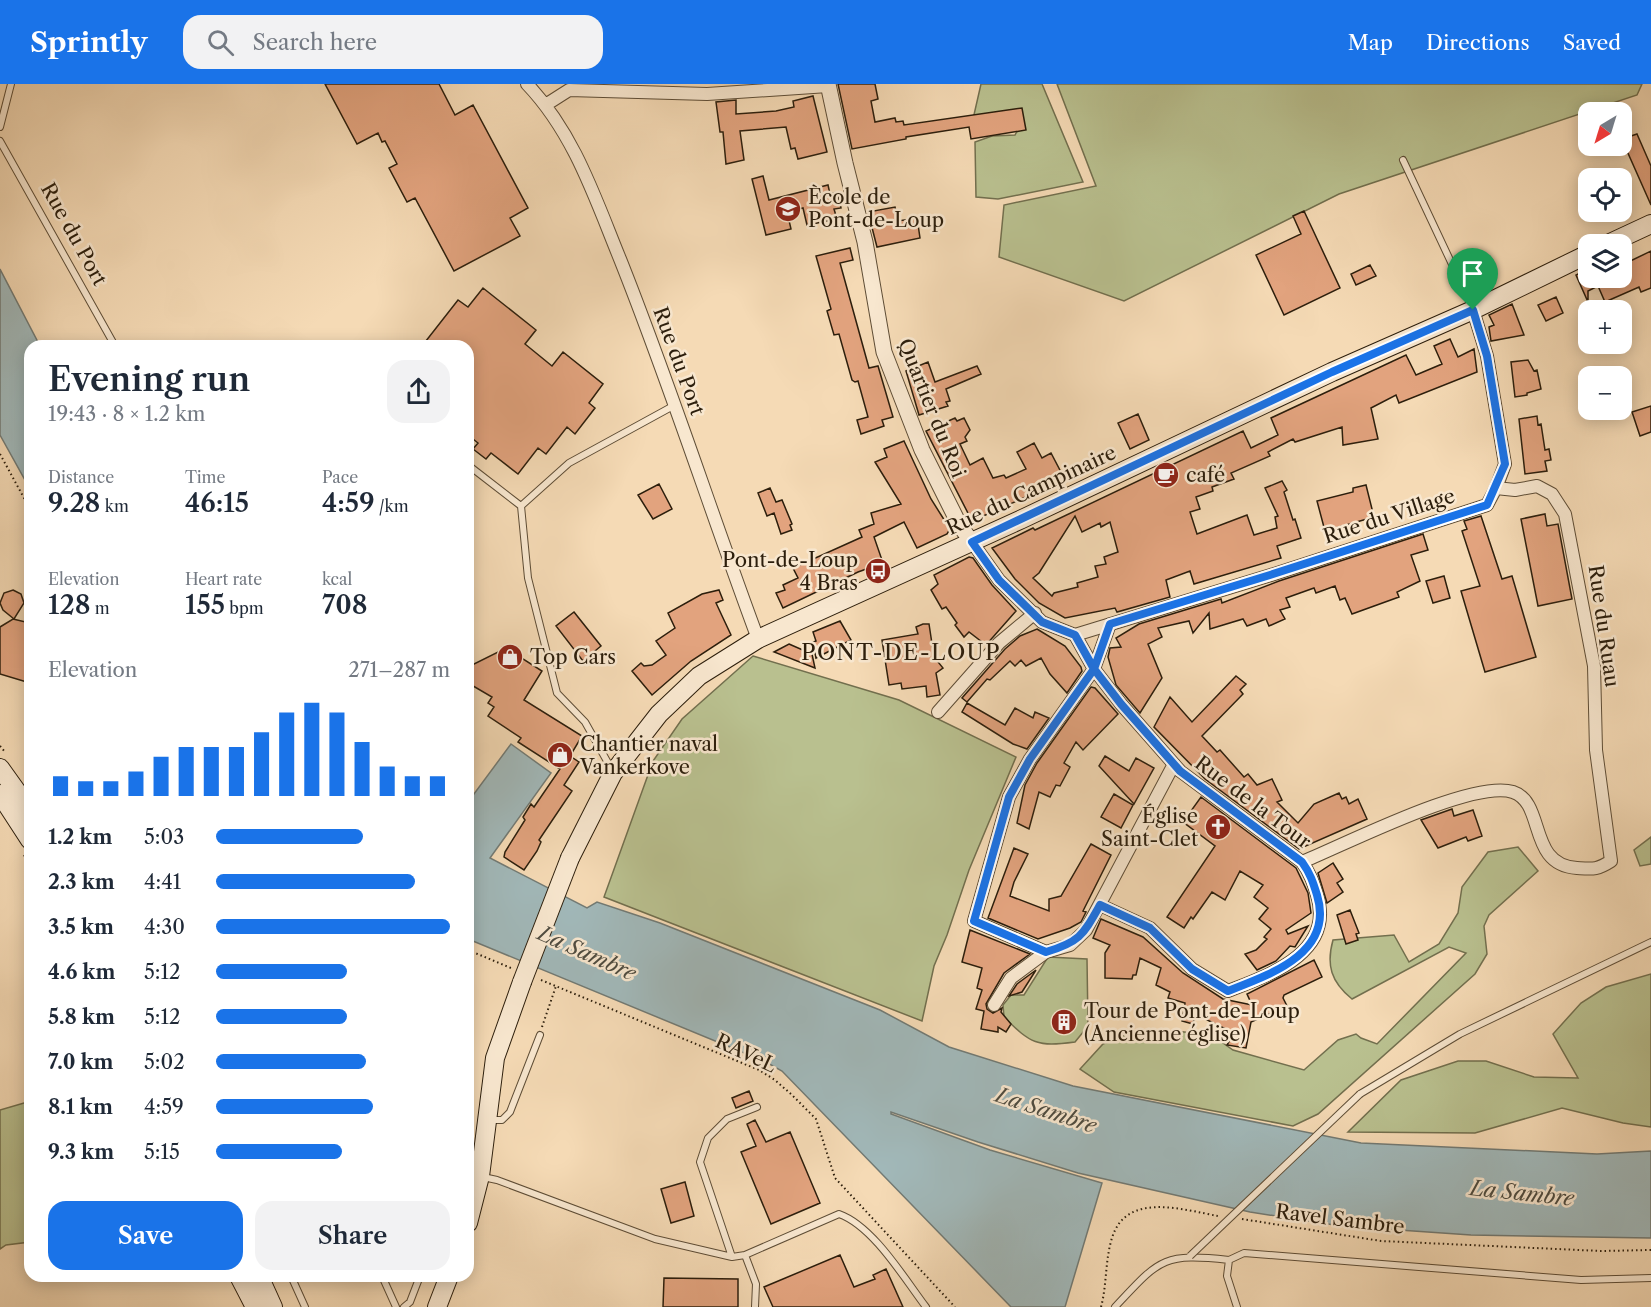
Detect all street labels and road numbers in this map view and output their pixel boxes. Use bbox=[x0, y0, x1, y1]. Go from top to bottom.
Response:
street label: Rue du Port bbox=[36, 178, 112, 290]
street label: Rue du Port bbox=[648, 303, 710, 419]
street label: Quartier du Roi bbox=[893, 335, 971, 481]
street label: Rue du Campinaire bbox=[942, 440, 1120, 540]
street label: Rue du Village bbox=[1320, 483, 1458, 549]
street label: Rue du Ruau bbox=[1584, 563, 1624, 689]
street label: Rue de la Tour bbox=[1190, 751, 1316, 854]
street label: RAVeL bbox=[712, 1028, 780, 1078]
street label: Ravel Sambre bbox=[1274, 1199, 1406, 1239]

